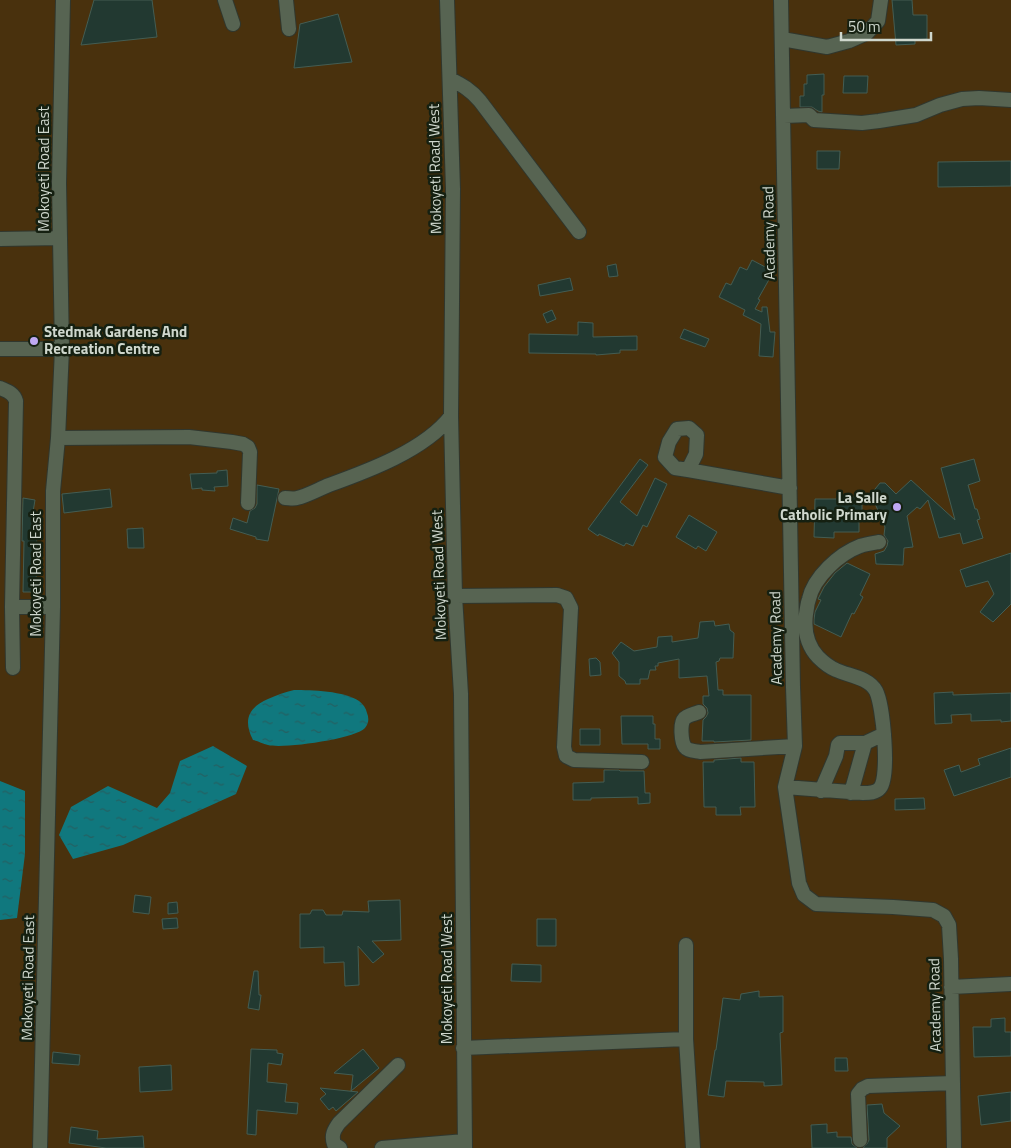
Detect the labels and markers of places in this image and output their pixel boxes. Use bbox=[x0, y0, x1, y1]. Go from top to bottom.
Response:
place label: Stedmak Gardens And Recreation Centre bbox=[44, 320, 187, 360]
marker: Stedmak Gardens And Recreation Centre bbox=[28, 335, 40, 347]
place label: La Salle Catholic Primary bbox=[780, 486, 887, 526]
marker: La Salle Catholic Primary bbox=[891, 501, 903, 513]

